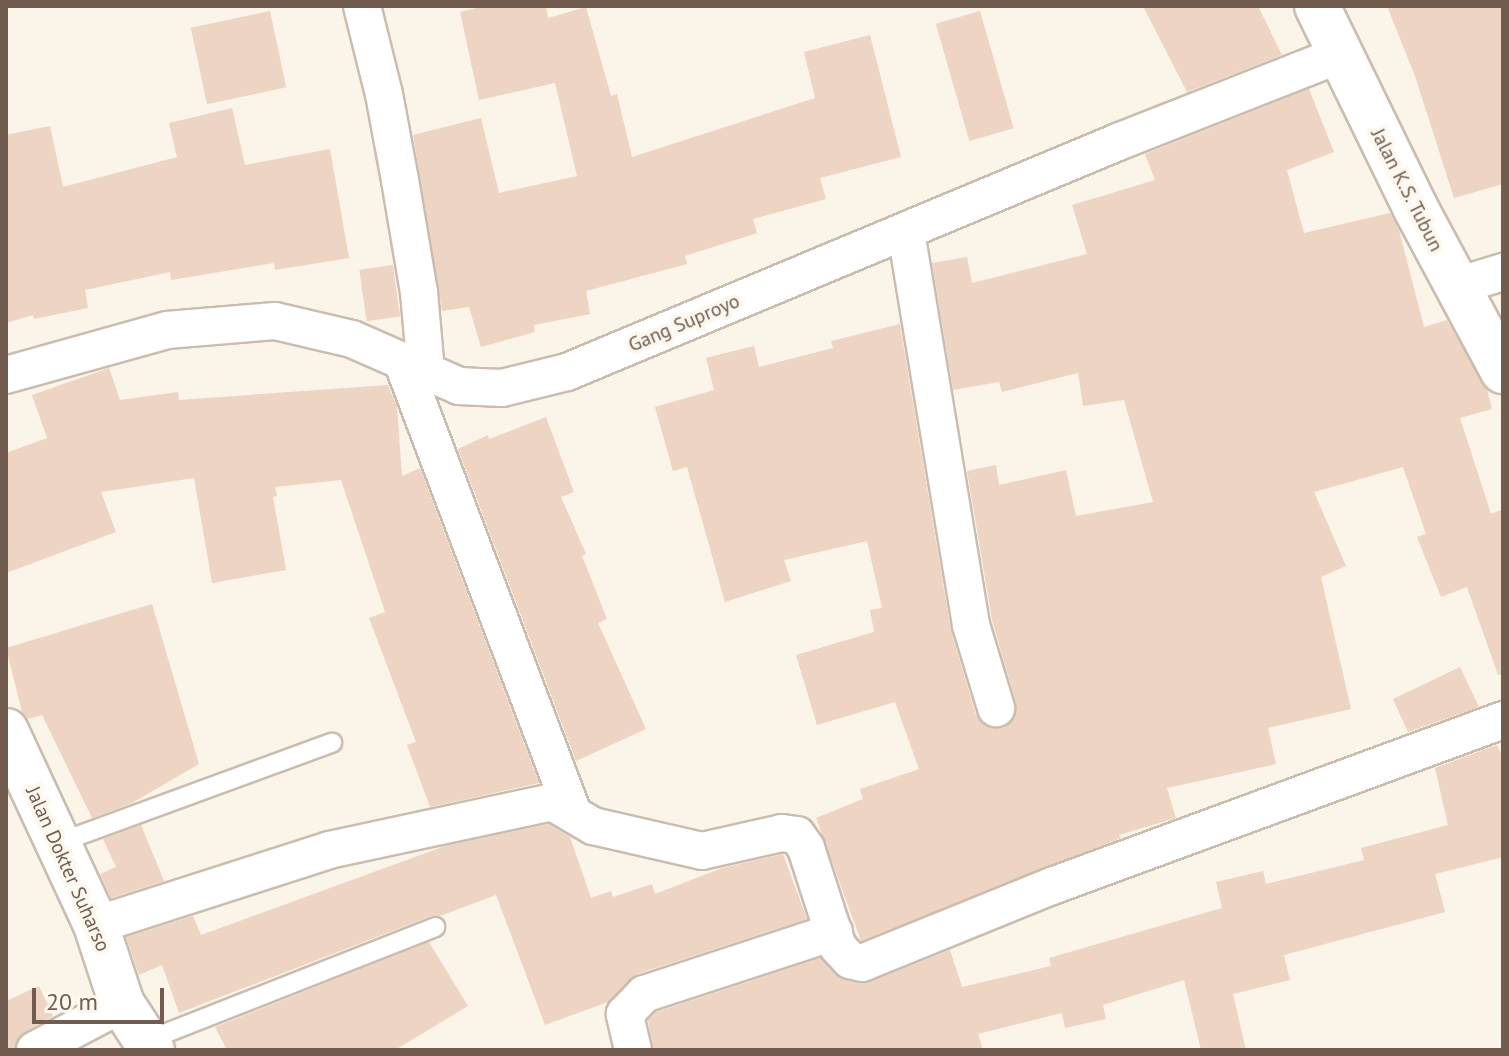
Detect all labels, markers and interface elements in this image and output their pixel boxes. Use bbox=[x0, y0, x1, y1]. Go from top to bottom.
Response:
street label: Jalan K.S. Tubun bbox=[1365, 124, 1449, 256]
street label: Gang Suproyo bbox=[625, 289, 743, 357]
street label: Jalan Dokter Suharso bbox=[21, 783, 115, 955]
scale bar bbox=[36, 972, 168, 1022]
text: 20 m bbox=[46, 986, 98, 1017]

